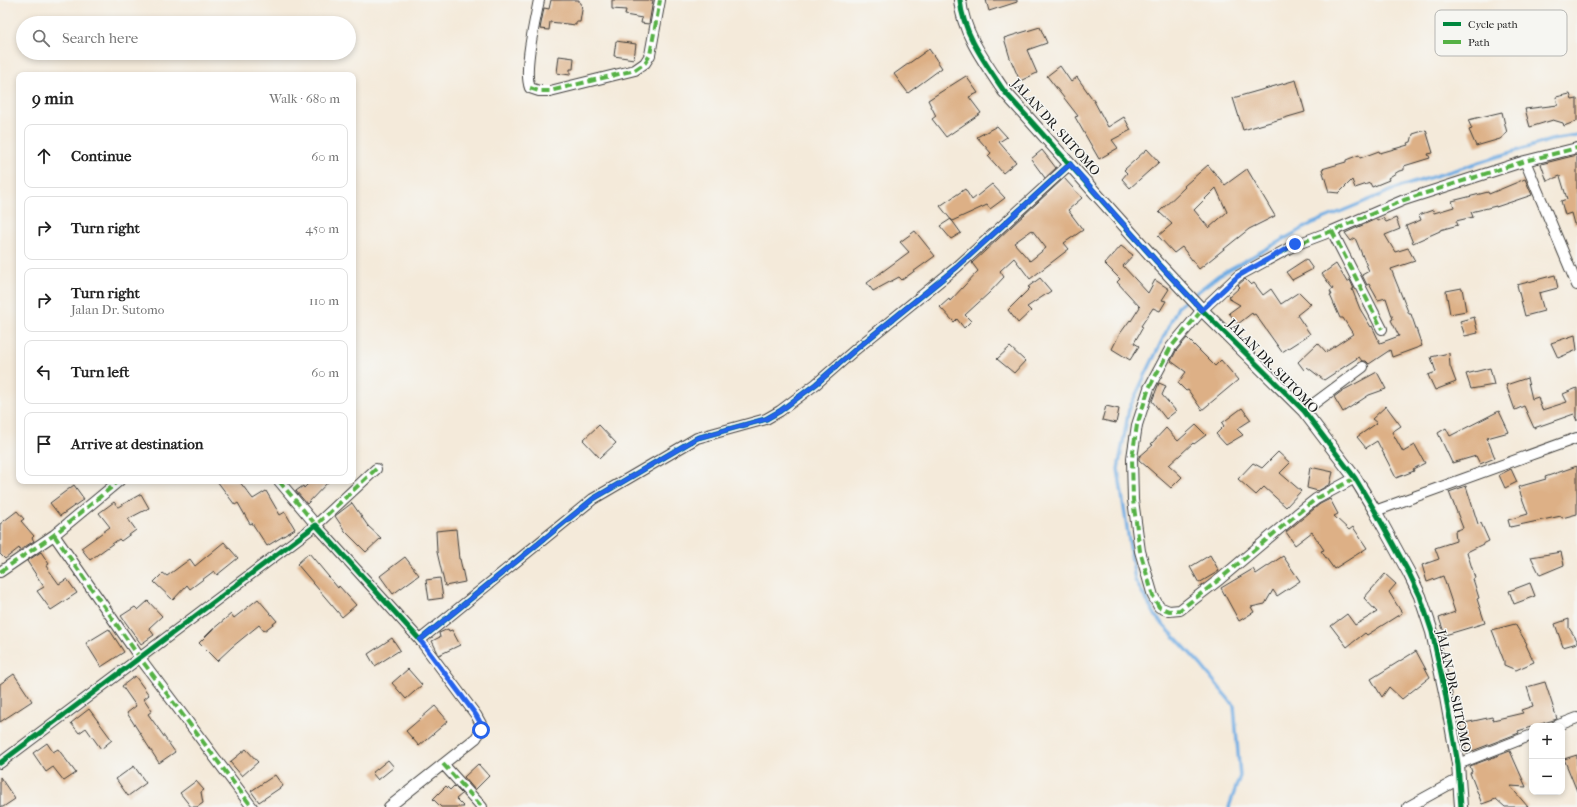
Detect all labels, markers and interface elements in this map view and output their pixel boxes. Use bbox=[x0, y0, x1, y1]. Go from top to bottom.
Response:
legend bbox=[1435, 10, 1567, 56]
search box bbox=[16, 16, 356, 60]
text: Cycle path bbox=[1468, 18, 1519, 31]
icon: search bbox=[30, 27, 52, 49]
text: Search here bbox=[62, 29, 138, 47]
text: Path bbox=[1468, 36, 1491, 49]
street label: JALAN DR. SUTOMO bbox=[1008, 75, 1103, 178]
text: 9 min bbox=[32, 88, 74, 108]
text: Walk · 680 m bbox=[269, 91, 340, 106]
icon: ahead bbox=[33, 145, 55, 167]
text: Continue bbox=[71, 147, 131, 165]
text: 60 m bbox=[311, 149, 339, 164]
icon: right bbox=[33, 217, 55, 239]
text: Turn right bbox=[71, 219, 140, 237]
text: 450 m bbox=[305, 221, 339, 236]
route end bbox=[1286, 235, 1304, 253]
text: Turn right bbox=[71, 284, 140, 302]
icon: right bbox=[33, 289, 55, 311]
text: 110 m bbox=[309, 293, 339, 308]
text: Jalan Dr. Sutomo bbox=[71, 302, 164, 317]
street label: JALAN DR. SUTOMO bbox=[1224, 315, 1322, 416]
icon: left bbox=[33, 361, 55, 383]
text: Turn left bbox=[71, 363, 129, 381]
text: 60 m bbox=[311, 365, 339, 380]
icon: arrive bbox=[33, 433, 55, 455]
text: Arrive at destination bbox=[71, 435, 203, 453]
street label: JALAN DR. SUTOMO bbox=[1433, 627, 1474, 754]
route start bbox=[472, 721, 490, 739]
map controls bbox=[1529, 723, 1565, 795]
button: + bbox=[1529, 723, 1565, 759]
button: − bbox=[1529, 759, 1565, 795]

